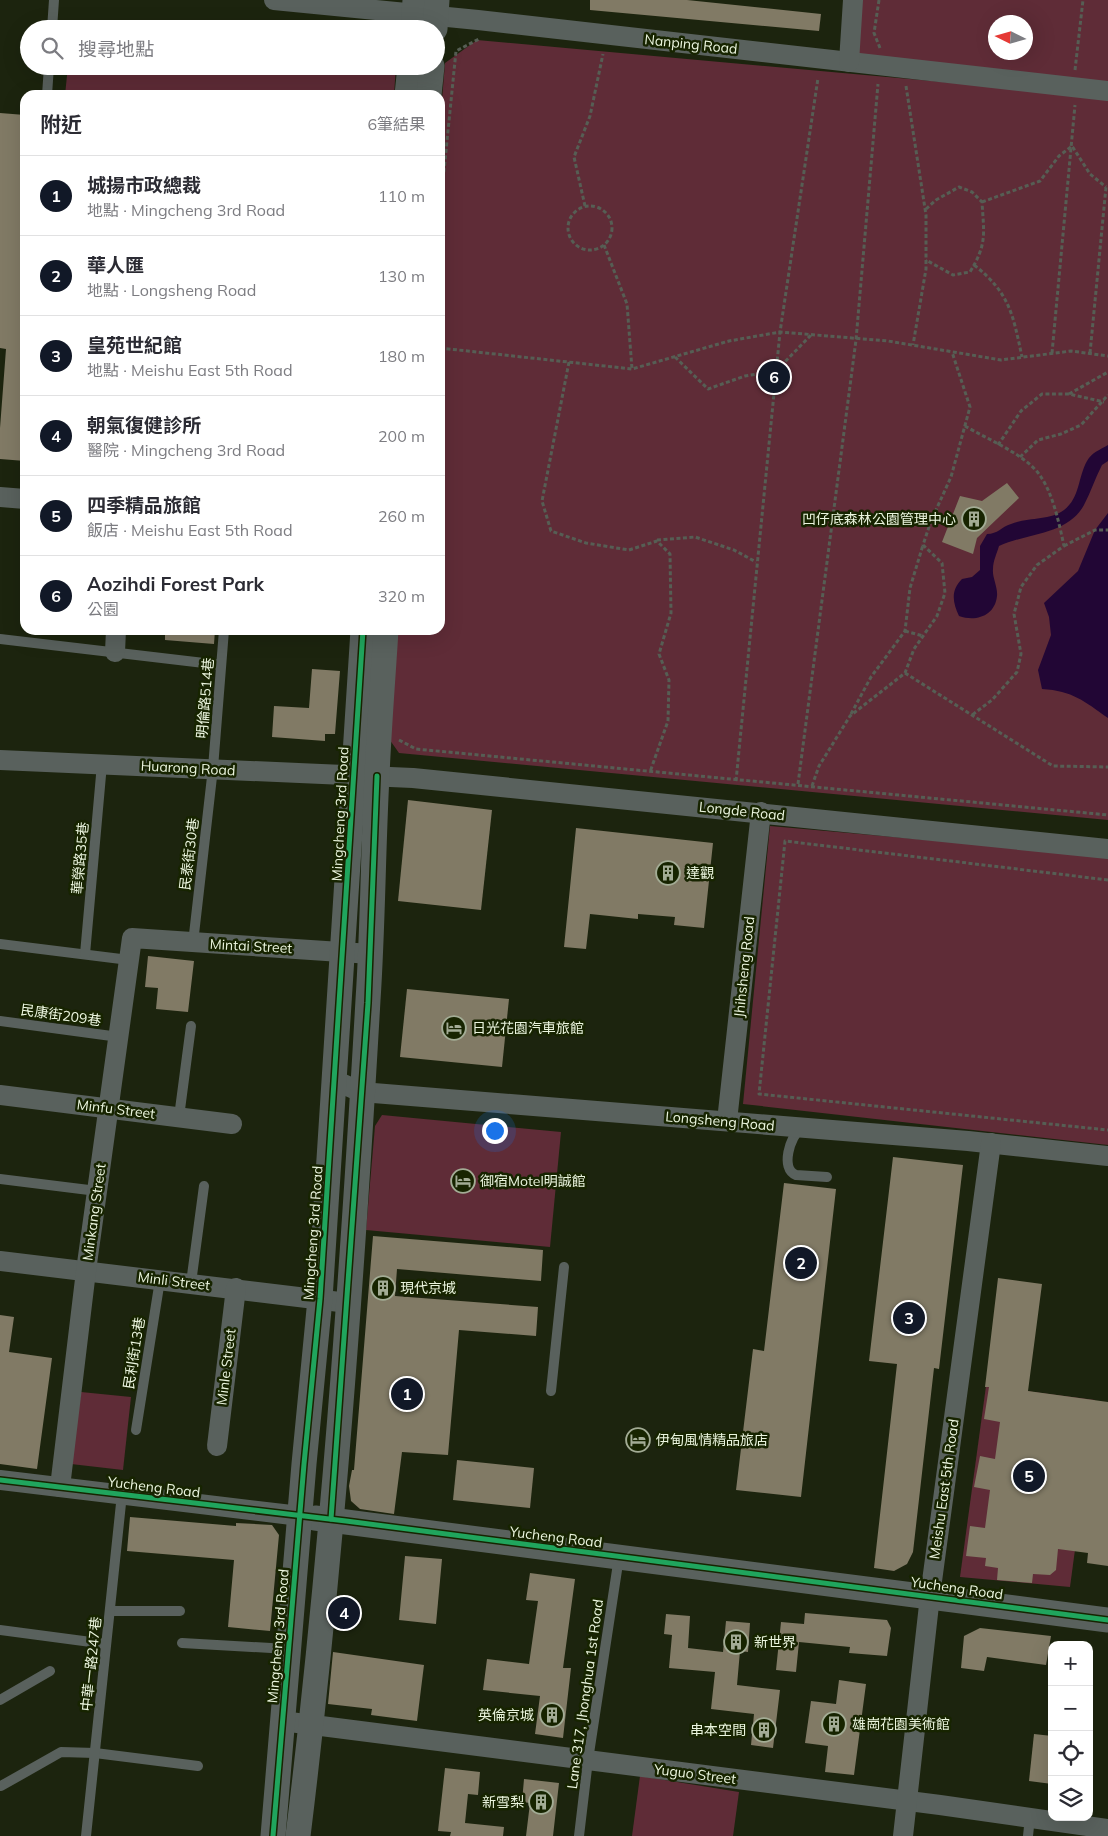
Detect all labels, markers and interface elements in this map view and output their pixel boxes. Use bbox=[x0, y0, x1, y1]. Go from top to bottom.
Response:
north arrow bbox=[988, 15, 1033, 60]
search box bbox=[20, 20, 445, 75]
street label: Nanping Road bbox=[644, 30, 738, 58]
icon: search bbox=[38, 34, 66, 62]
text: 搜尋地點 bbox=[78, 37, 154, 61]
text: 附近 bbox=[40, 111, 82, 137]
text: 6筆結果 bbox=[367, 114, 425, 134]
text: 城揚市政總裁 bbox=[87, 173, 201, 197]
text: 1 bbox=[51, 186, 61, 206]
text: 110 m bbox=[378, 186, 425, 206]
text: 地點 · Mingcheng 3rd Road bbox=[87, 200, 285, 220]
text: 華人匯 bbox=[87, 253, 144, 277]
text: 2 bbox=[51, 266, 61, 286]
text: 130 m bbox=[378, 266, 425, 286]
text: 地點 · Longsheng Road bbox=[87, 280, 256, 300]
text: 皇苑世紀館 bbox=[87, 333, 182, 357]
text: 3 bbox=[51, 346, 61, 366]
text: 180 m bbox=[378, 346, 425, 366]
pin: 6 bbox=[758, 358, 790, 396]
text: 地點 · Meishu East 5th Road bbox=[87, 360, 293, 380]
text: 朝氣復健診所 bbox=[87, 413, 201, 437]
text: 4 bbox=[51, 426, 61, 446]
text: 200 m bbox=[378, 426, 425, 446]
text: 醫院 · Mingcheng 3rd Road bbox=[87, 440, 285, 460]
text: 四季精品旅館 bbox=[87, 493, 201, 517]
text: 5 bbox=[51, 506, 61, 526]
text: 260 m bbox=[378, 506, 425, 526]
building icon: 凹仔底森林公園管理中心 bbox=[961, 506, 987, 532]
place label: 凹仔底森林公園管理中心 bbox=[802, 510, 956, 528]
text: 飯店 · Meishu East 5th Road bbox=[87, 520, 293, 540]
text: Aozihdi Forest Park bbox=[87, 572, 264, 596]
text: 6 bbox=[51, 586, 61, 606]
text: 320 m bbox=[378, 586, 425, 606]
text: 公園 bbox=[87, 599, 119, 619]
street label: 明倫路514巷 bbox=[192, 657, 218, 739]
street label: Mingcheng 3rd Road bbox=[327, 746, 353, 882]
street label: Huarong Road bbox=[140, 757, 236, 779]
street label: Longde Road bbox=[698, 798, 786, 824]
street label: 民泰街30巷 bbox=[176, 817, 202, 891]
street label: 華榮路35巷 bbox=[68, 821, 92, 895]
building icon: 達觀 bbox=[655, 860, 681, 886]
place label: 達觀 bbox=[686, 864, 714, 882]
street label: Jhihsheng Road bbox=[730, 915, 758, 1019]
street label: Mintai Street bbox=[209, 935, 293, 957]
street label: 民康街209巷 bbox=[20, 1000, 102, 1030]
hotel icon: 日光花園汽車旅館 bbox=[441, 1015, 467, 1041]
place label: 日光花園汽車旅館 bbox=[472, 1019, 584, 1037]
street label: Minfu Street bbox=[76, 1095, 156, 1123]
street label: Longsheng Road bbox=[665, 1107, 775, 1135]
your location bbox=[482, 1118, 508, 1144]
street label: Minkang Street bbox=[78, 1162, 110, 1262]
street label: Mingcheng 3rd Road bbox=[299, 1165, 327, 1301]
hotel icon: 御宿Motel明誠館 bbox=[450, 1168, 476, 1194]
place label: 御宿Motel明誠館 bbox=[480, 1172, 586, 1190]
pin: 2 bbox=[785, 1244, 817, 1282]
street label: Minli Street bbox=[137, 1268, 211, 1294]
building icon: 現代京城 bbox=[370, 1275, 396, 1301]
place label: 現代京城 bbox=[400, 1279, 456, 1297]
pin: 3 bbox=[893, 1299, 925, 1337]
street label: 民利街13巷 bbox=[119, 1316, 149, 1390]
street label: Minle Street bbox=[212, 1328, 240, 1406]
pin: 1 bbox=[391, 1375, 423, 1413]
street label: Meishu East 5th Road bbox=[925, 1418, 963, 1560]
hotel icon: 伊甸風情精品旅店 bbox=[625, 1427, 651, 1453]
place label: 伊甸風情精品旅店 bbox=[656, 1431, 768, 1449]
pin: 5 bbox=[1013, 1457, 1045, 1495]
street label: Yucheng Road bbox=[106, 1472, 201, 1502]
street label: Yucheng Road bbox=[508, 1522, 603, 1552]
street label: Mingcheng 3rd Road bbox=[263, 1568, 293, 1704]
street label: Yucheng Road bbox=[909, 1572, 1004, 1603]
pin: 4 bbox=[328, 1594, 360, 1632]
street label: Lane 317, Jhonghua 1st Road bbox=[563, 1598, 607, 1790]
street label: 中華一路247巷 bbox=[77, 1616, 105, 1712]
building icon: 新世界 bbox=[723, 1629, 749, 1655]
place label: 新世界 bbox=[754, 1633, 796, 1651]
map controls bbox=[1048, 1641, 1093, 1821]
button: + bbox=[1048, 1641, 1093, 1686]
button: − bbox=[1048, 1686, 1093, 1731]
building icon: 英倫京城 bbox=[539, 1702, 565, 1728]
place label: 英倫京城 bbox=[478, 1706, 534, 1724]
building icon: 雄崗花園美術館 bbox=[821, 1711, 847, 1737]
place label: 雄崗花園美術館 bbox=[852, 1715, 950, 1733]
building icon: 串本空間 bbox=[751, 1717, 777, 1743]
place label: 串本空間 bbox=[690, 1721, 746, 1739]
button: locate bbox=[1048, 1731, 1093, 1776]
street label: Yuguo Street bbox=[652, 1760, 737, 1788]
button: layers bbox=[1048, 1776, 1093, 1821]
building icon: 新雪梨 bbox=[528, 1789, 554, 1815]
place label: 新雪梨 bbox=[482, 1793, 524, 1811]

